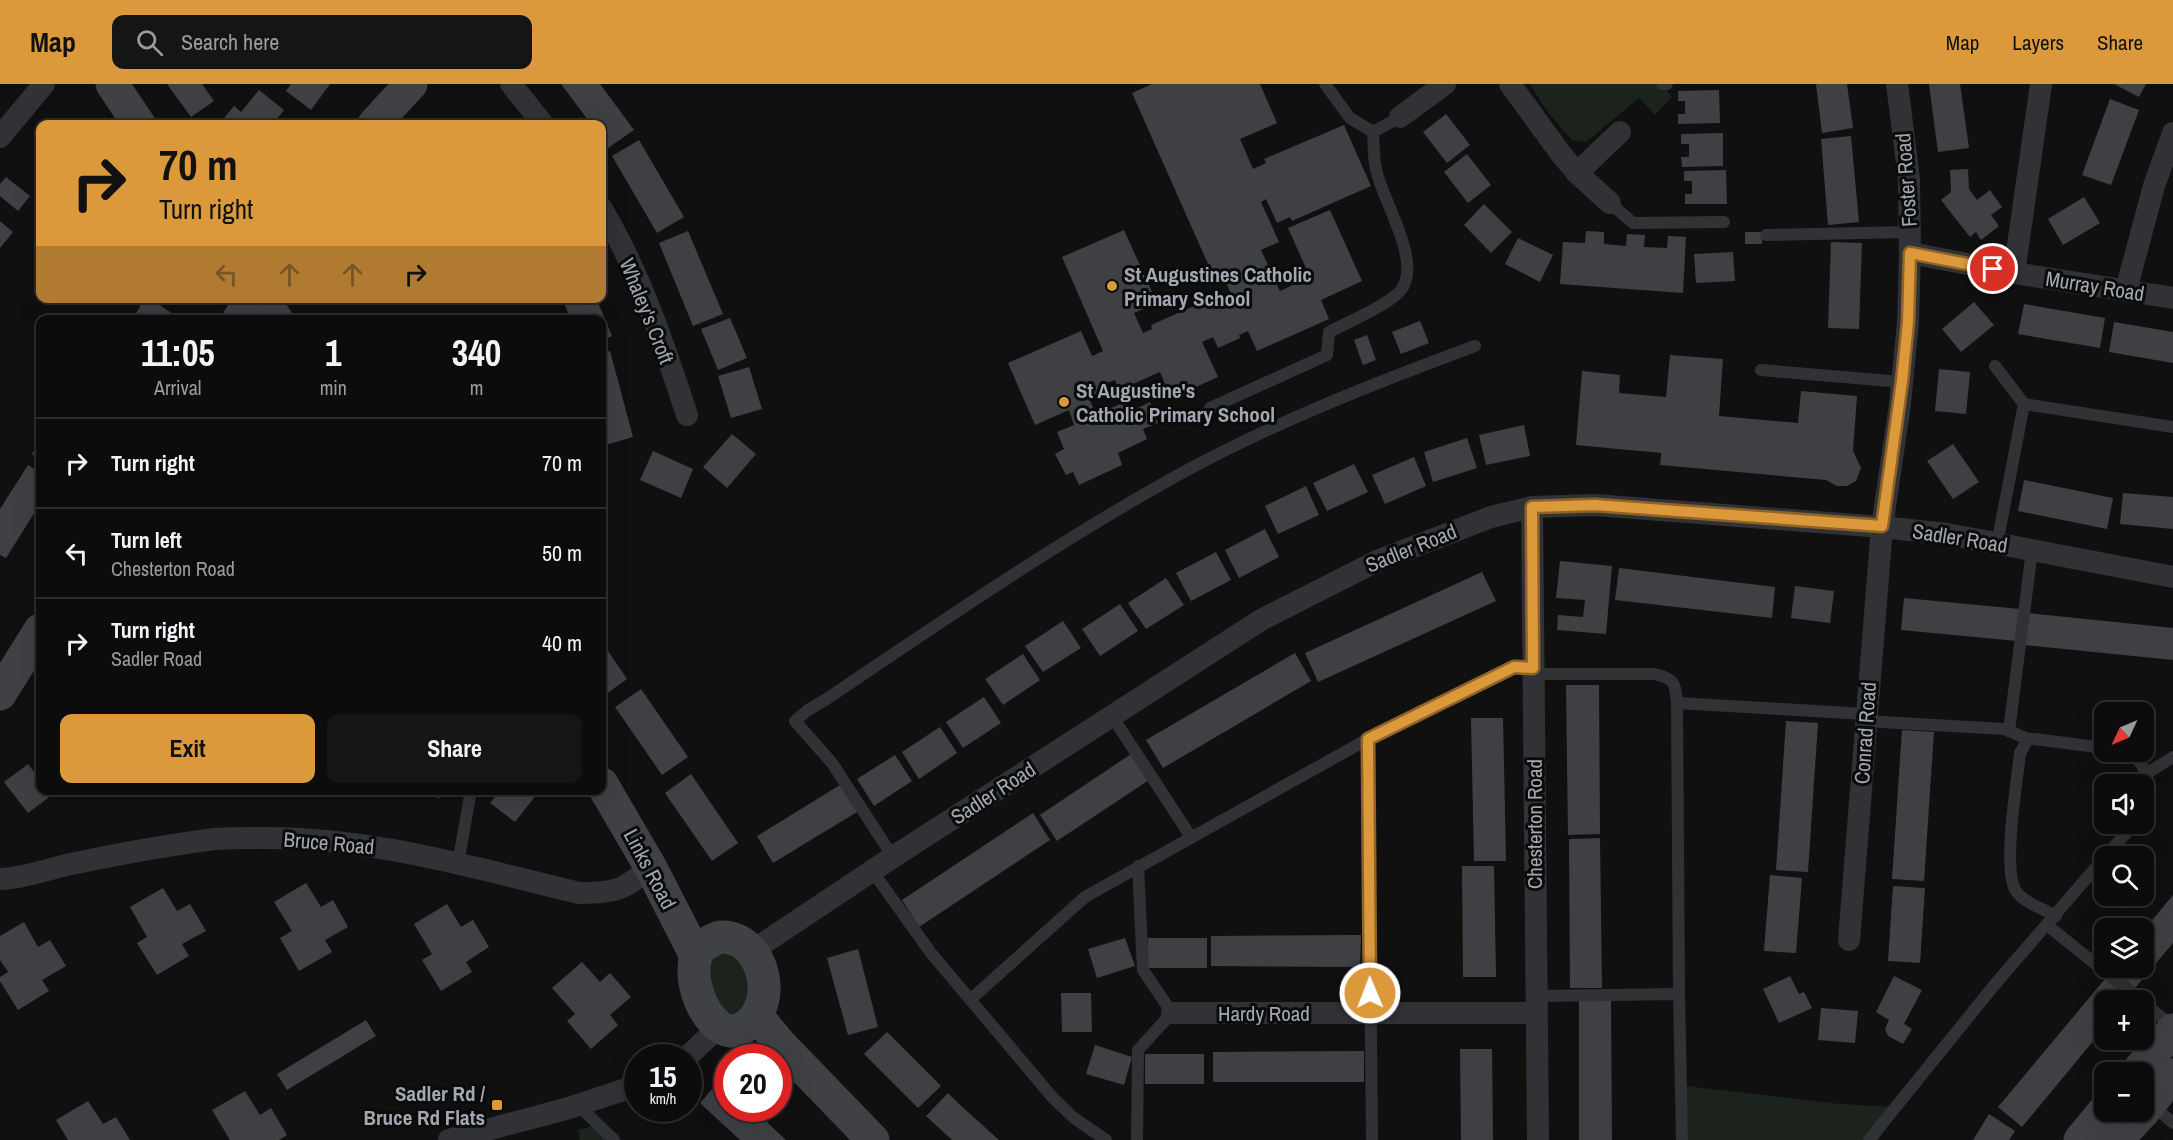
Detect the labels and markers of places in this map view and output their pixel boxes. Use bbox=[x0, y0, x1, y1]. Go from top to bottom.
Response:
pin bbox=[1967, 243, 2018, 294]
place label: St Augustines Catholic Primary School bbox=[1124, 260, 1312, 313]
marker: St Augustines Catholic Primary School bbox=[1105, 279, 1119, 293]
place label: St Augustine's Catholic Primary School bbox=[1076, 376, 1275, 429]
marker: St Augustine's Catholic Primary School bbox=[1057, 395, 1071, 409]
place label: Sadler Rd / Bruce Rd Flats bbox=[363, 1079, 485, 1132]
marker: Sadler Rd / Bruce Rd Flats bbox=[490, 1098, 504, 1112]

